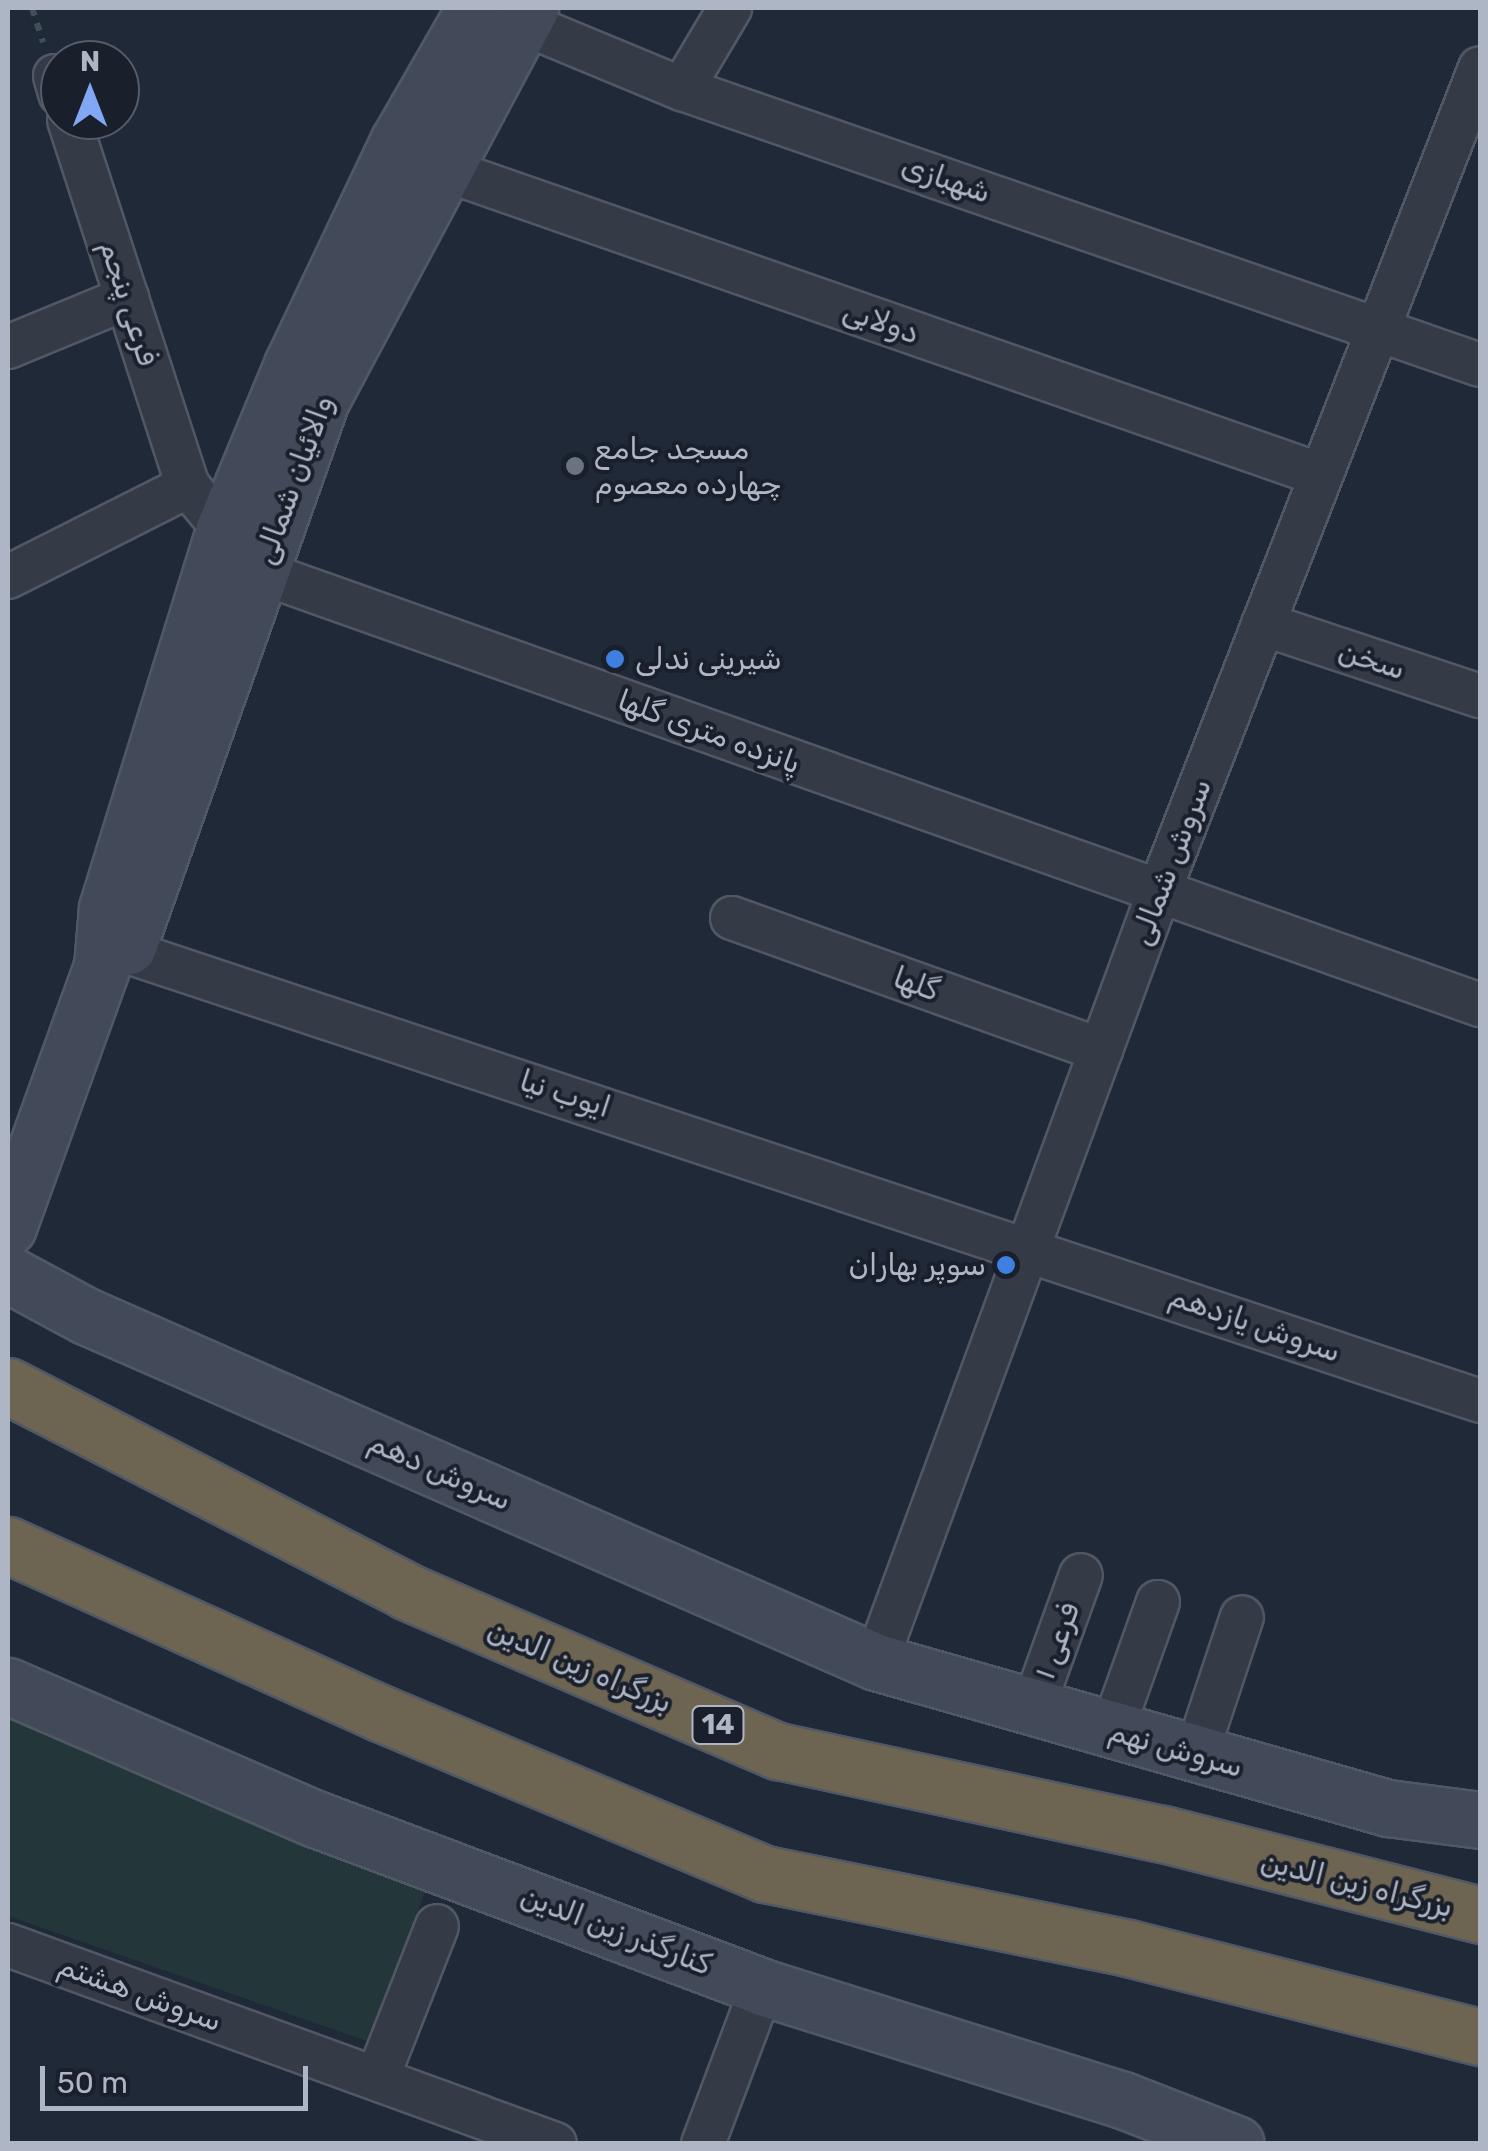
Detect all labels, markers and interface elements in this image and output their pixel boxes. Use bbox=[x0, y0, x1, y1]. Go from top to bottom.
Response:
north arrow bbox=[40, 40, 140, 140]
text: N bbox=[80, 45, 100, 78]
street label: شهبازی bbox=[897, 147, 995, 211]
street label: فرعی پنجم bbox=[92, 236, 166, 370]
street label: دولابی bbox=[838, 292, 924, 352]
street label: والائیان شمالی bbox=[247, 391, 341, 569]
place label: مسجد جامع چهارده معصوم bbox=[595, 431, 781, 502]
marker: مسجد جامع چهارده معصوم bbox=[564, 455, 586, 477]
street label: سخن bbox=[1334, 632, 1410, 688]
place label: شیرینی ندلی bbox=[635, 641, 782, 677]
marker: شیرینی ندلی bbox=[604, 648, 626, 670]
street label: پانزده متری گلها bbox=[613, 682, 805, 782]
street label: سروش شمالی bbox=[1123, 774, 1219, 950]
street label: گلها bbox=[888, 959, 944, 1009]
street label: ایوب نیا bbox=[515, 1062, 615, 1126]
place label: سوپر بهاران bbox=[848, 1247, 986, 1283]
marker: سوپر بهاران bbox=[995, 1254, 1017, 1276]
street label: سروش یازدهم bbox=[1165, 1278, 1345, 1370]
street label: سروش دهم bbox=[363, 1424, 517, 1518]
street label: فرعی ۱ bbox=[1027, 1598, 1087, 1684]
street label: بزرگراه زین الدین bbox=[482, 1611, 678, 1721]
road number: 14 bbox=[690, 1702, 746, 1748]
street label: سروش نهم bbox=[1105, 1713, 1247, 1785]
street label: بزرگراه زین الدین bbox=[1257, 1843, 1457, 1925]
street label: کنارگذر زین الدین bbox=[516, 1877, 716, 1983]
street label: سروش هشتم bbox=[53, 1947, 227, 2039]
scale bar bbox=[45, 2046, 312, 2108]
text: 50 m bbox=[57, 2065, 128, 2101]

